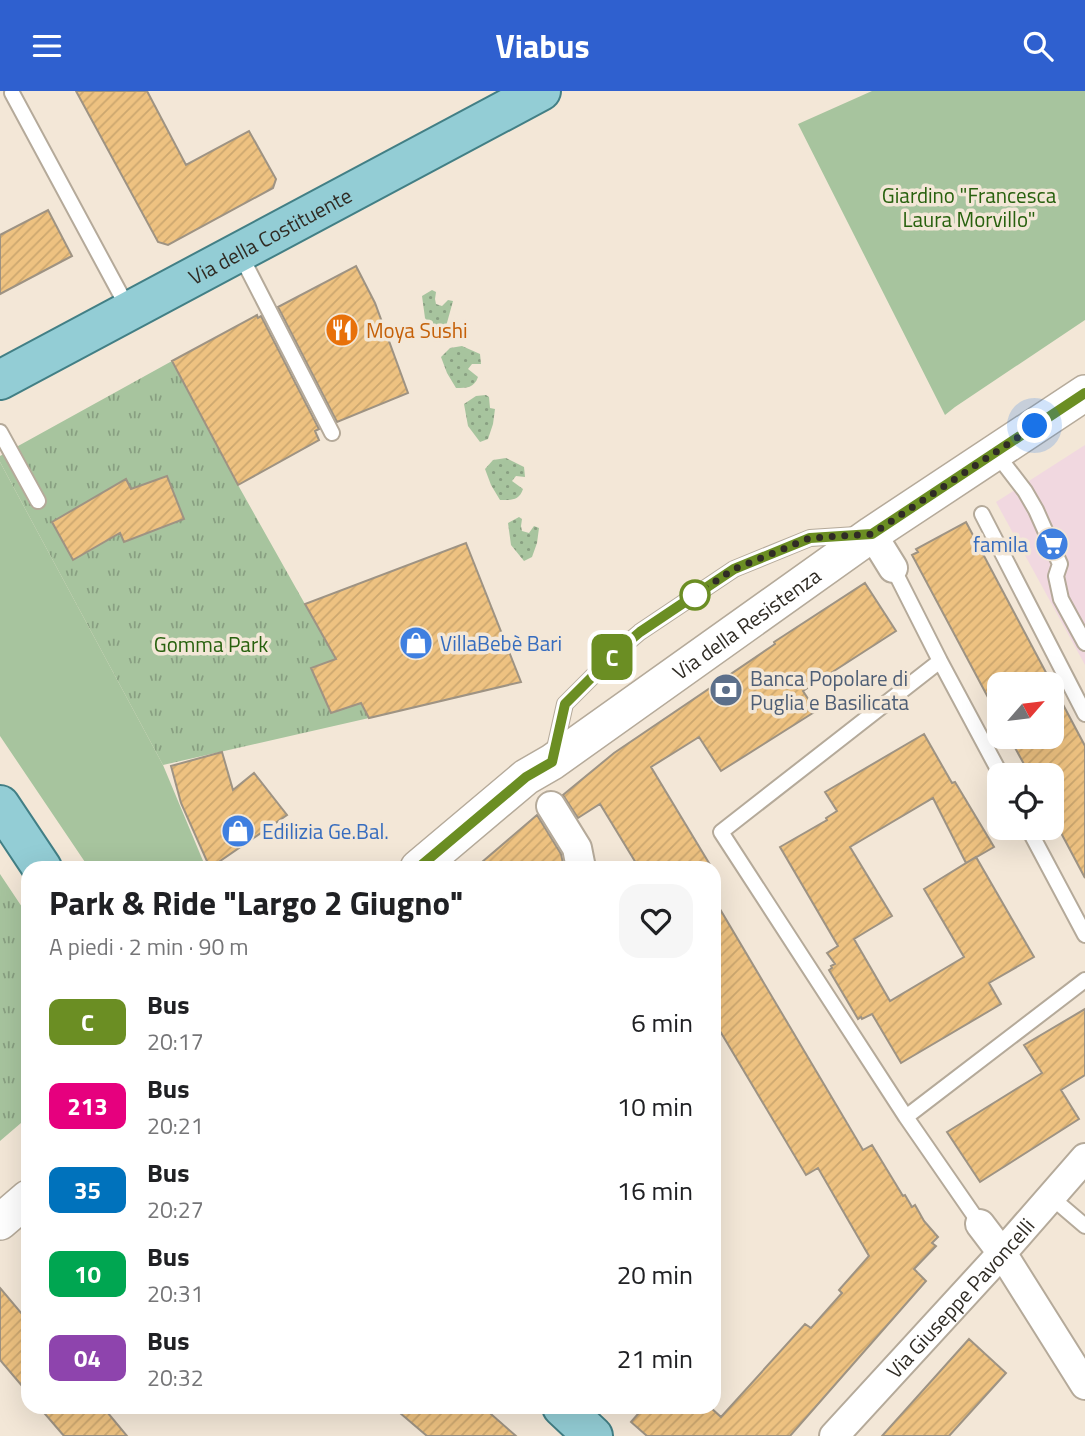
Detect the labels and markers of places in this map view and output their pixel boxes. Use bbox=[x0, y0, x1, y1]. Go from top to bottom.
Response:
restaurant icon: Moya Sushi bbox=[323, 311, 361, 349]
place label: Moya Sushi bbox=[366, 314, 468, 346]
supermarket icon: famila bbox=[1033, 525, 1071, 563]
place label: famila bbox=[973, 528, 1028, 560]
unlabelled marker bbox=[680, 580, 710, 610]
shop icon: VillaBebè Bari bbox=[397, 624, 435, 662]
place label: VillaBebè Bari bbox=[440, 627, 562, 659]
place label: Banca Popolare di Puglia e Basilicata bbox=[750, 662, 910, 718]
bank icon: Banca Popolare di Puglia e Basilicata bbox=[707, 671, 745, 709]
shop icon: Edilizia Ge.Bal. bbox=[219, 812, 257, 850]
place label: Edilizia Ge.Bal. bbox=[262, 815, 389, 847]

